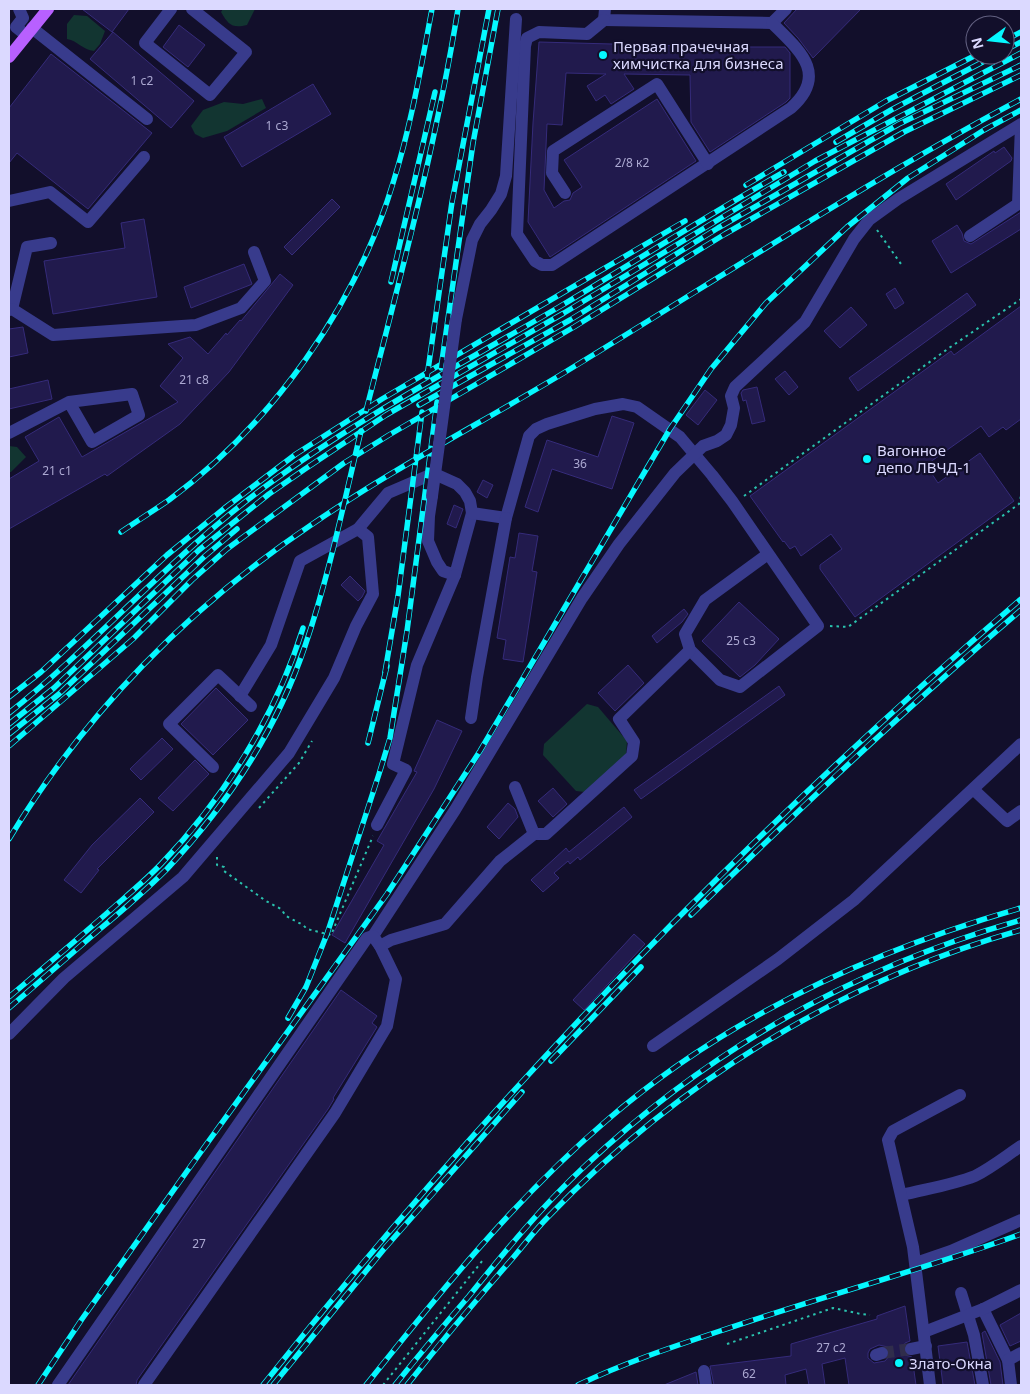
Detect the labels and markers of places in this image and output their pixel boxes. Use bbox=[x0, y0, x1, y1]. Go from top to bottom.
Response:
place label: Первая прачечная химчистка для бизнеса bbox=[613, 36, 784, 73]
marker: Первая прачечная химчистка для бизнеса bbox=[597, 49, 609, 61]
place label: Вагонное депо ЛВЧД-1 bbox=[877, 440, 971, 477]
marker: Вагонное депо ЛВЧД-1 bbox=[861, 453, 873, 465]
place label: Злато-Окна bbox=[909, 1353, 992, 1373]
marker: Злато-Окна bbox=[893, 1357, 905, 1369]

